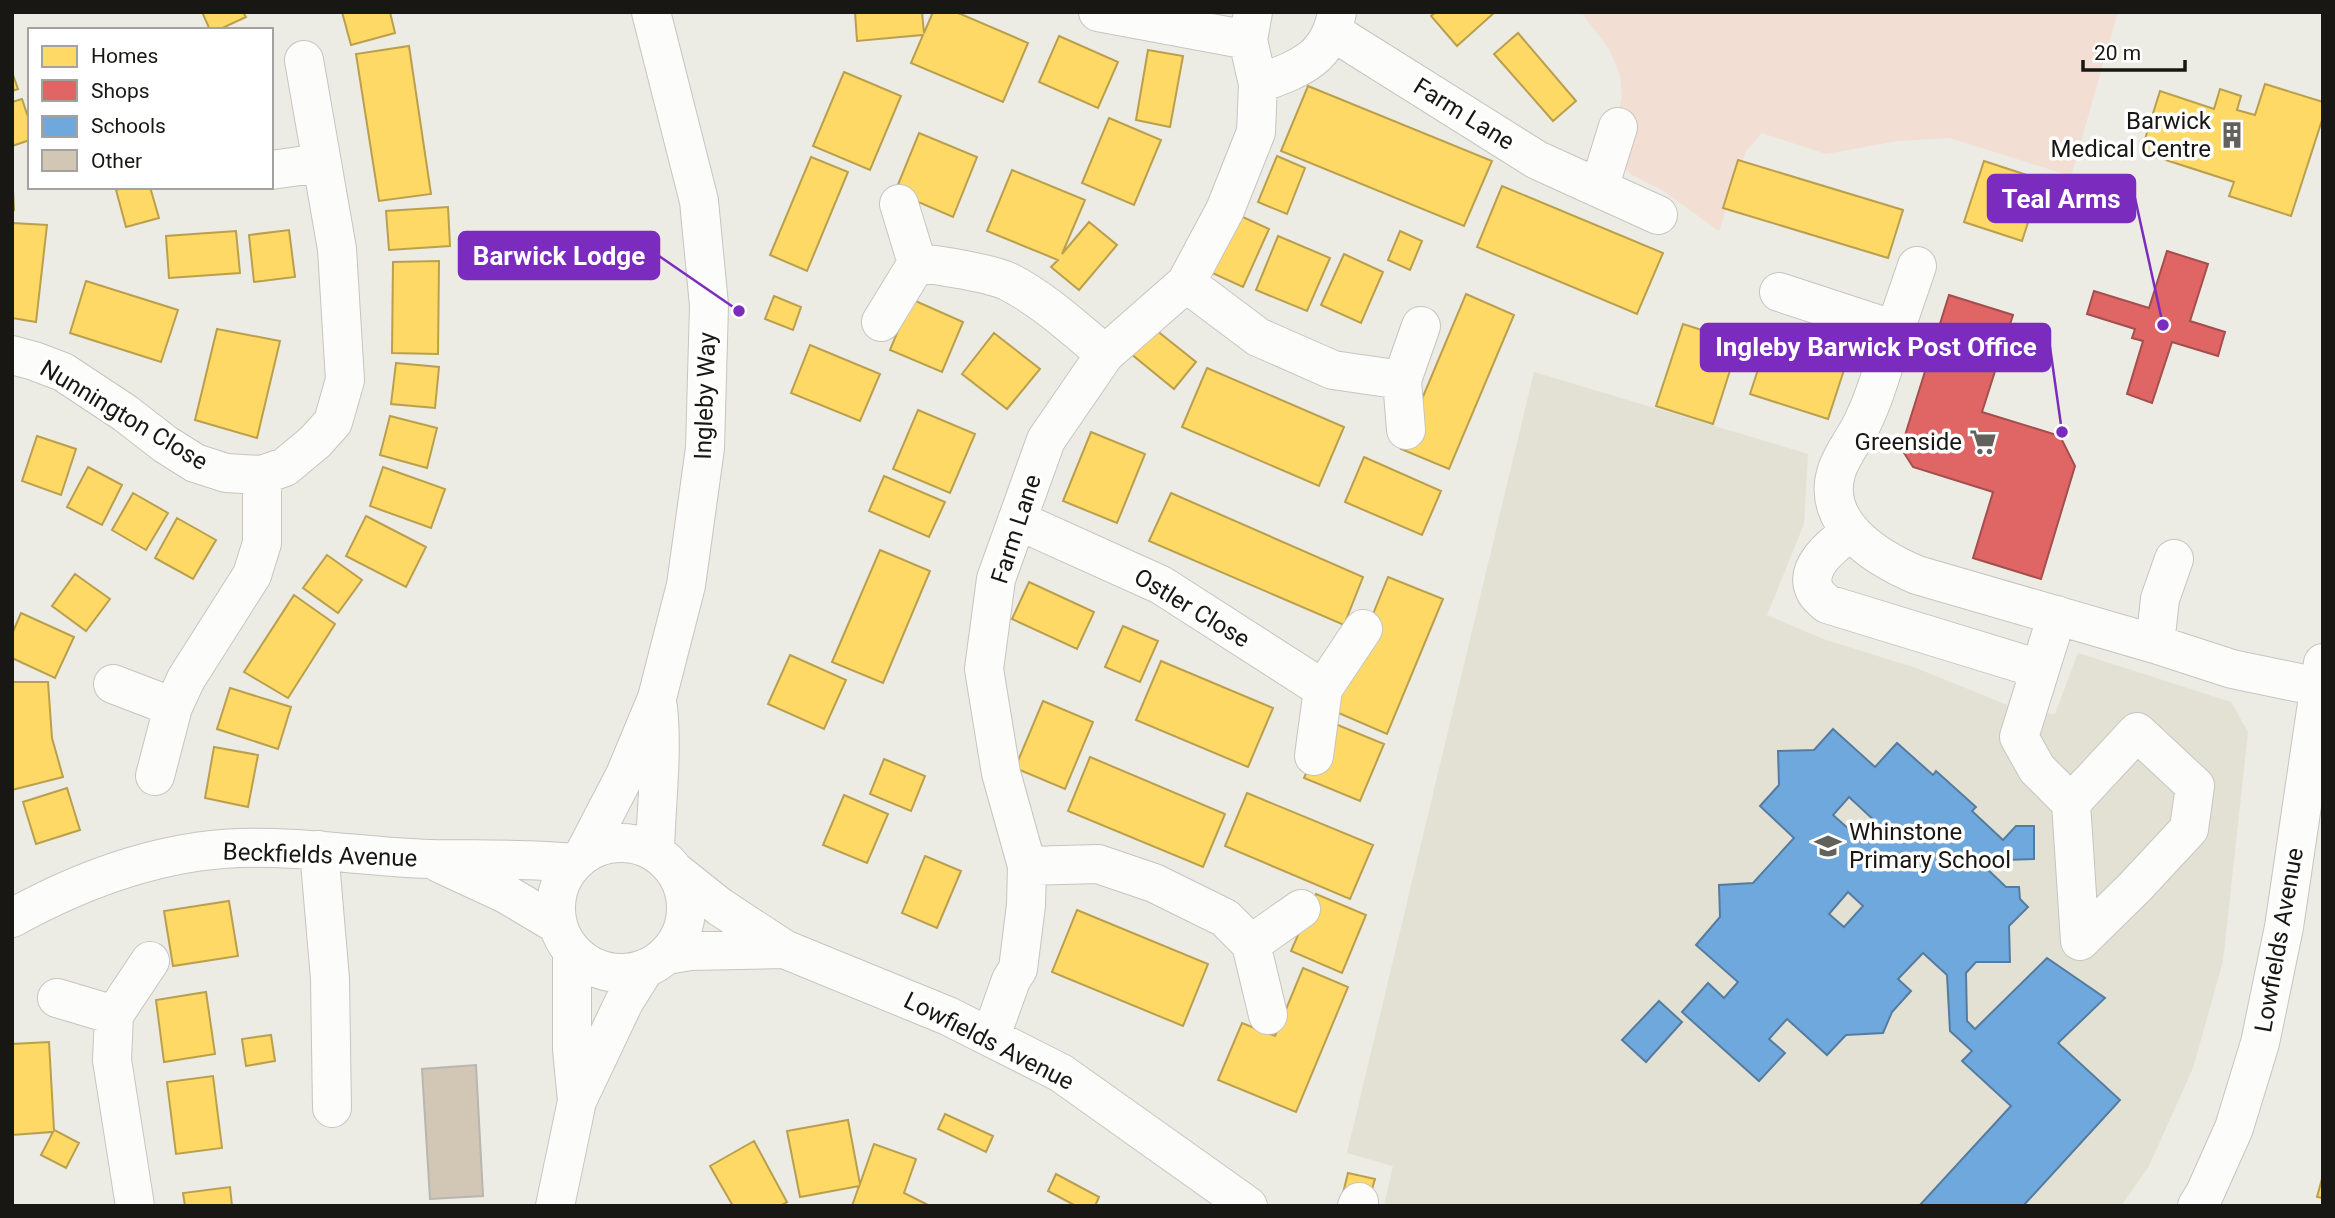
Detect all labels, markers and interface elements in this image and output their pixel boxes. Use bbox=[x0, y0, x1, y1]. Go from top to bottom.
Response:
legend bbox=[28, 28, 273, 189]
scale bar bbox=[2083, 28, 2184, 72]
text: 20 m bbox=[2094, 41, 2141, 65]
text: Homes bbox=[91, 44, 158, 68]
street label: Farm Lane bbox=[1409, 72, 1519, 156]
text: Shops bbox=[91, 79, 150, 103]
place label: Barwick Medical Centre bbox=[2050, 107, 2212, 163]
text: Schools bbox=[91, 114, 166, 138]
building icon: Barwick Medical Centre bbox=[2217, 120, 2247, 150]
text: Other bbox=[91, 149, 142, 173]
callout: Teal Arms bbox=[1988, 175, 2135, 222]
text: Teal Arms bbox=[2001, 184, 2121, 214]
callout: Barwick Lodge bbox=[459, 232, 659, 279]
text: Barwick Lodge bbox=[473, 241, 645, 271]
callout: Ingleby Barwick Post Office bbox=[1701, 324, 2050, 371]
street label: Ingleby Way bbox=[689, 331, 721, 460]
text: Ingleby Barwick Post Office bbox=[1715, 332, 2037, 362]
street label: Nunnington Close bbox=[35, 354, 213, 476]
supermarket icon: Greenside bbox=[1968, 427, 1998, 457]
place label: Greenside bbox=[1855, 428, 1962, 456]
street label: Farm Lane bbox=[985, 471, 1047, 587]
street label: Ostler Close bbox=[1129, 563, 1255, 653]
place label: Whinstone Primary School bbox=[1849, 818, 2011, 874]
school or university icon: Whinstone Primary School bbox=[1813, 831, 1843, 861]
street label: Beckfields Avenue bbox=[222, 838, 418, 872]
street label: Lowfields Avenue bbox=[2249, 846, 2309, 1034]
street label: Lowfields Avenue bbox=[899, 986, 1079, 1096]

